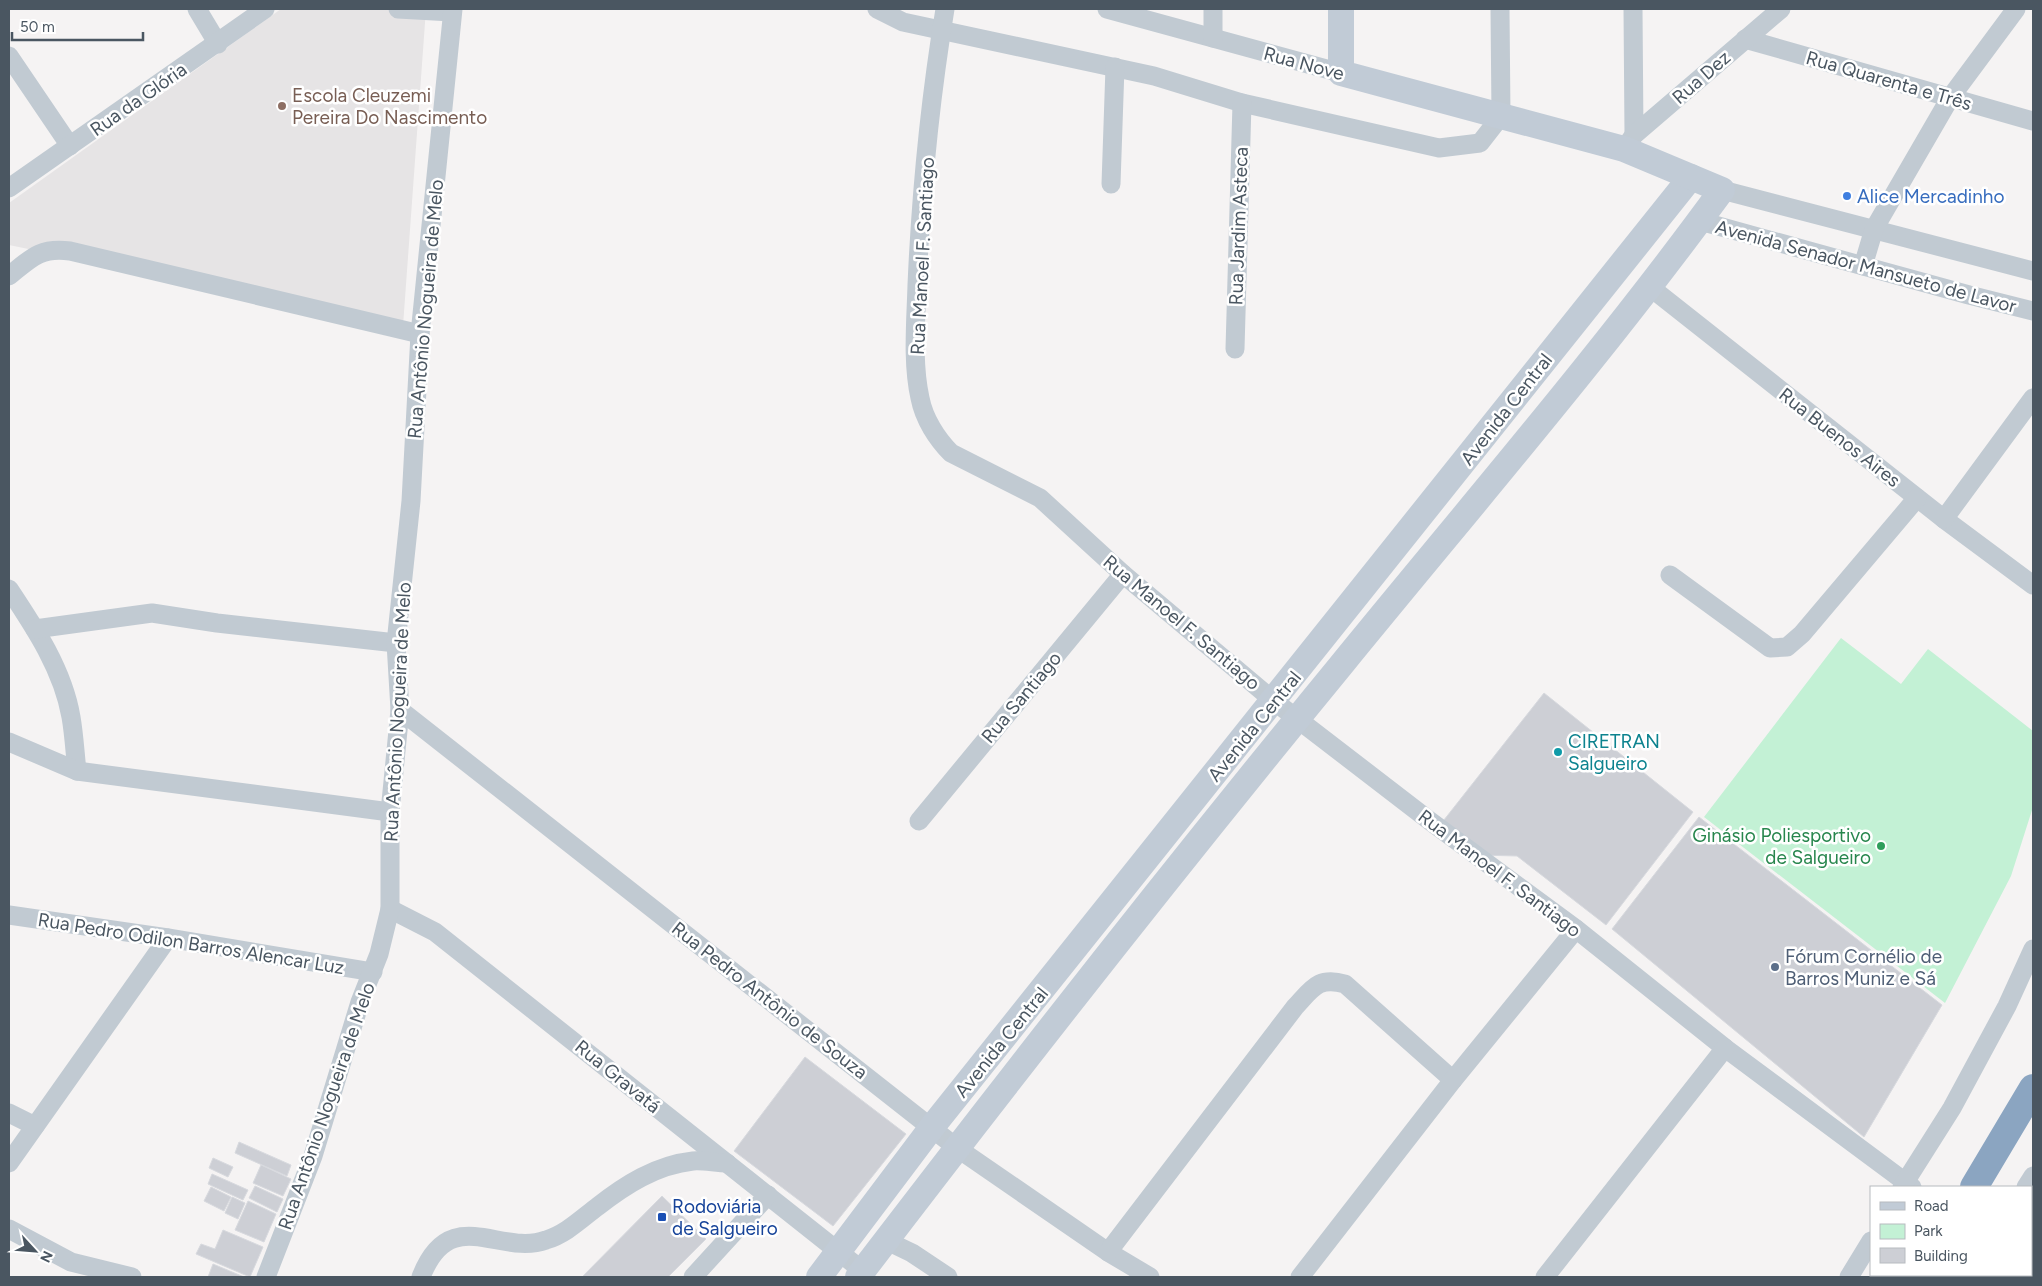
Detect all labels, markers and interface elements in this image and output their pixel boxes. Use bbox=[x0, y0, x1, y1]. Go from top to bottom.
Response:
scale bar bbox=[12, 10, 144, 42]
text: 50 m bbox=[20, 18, 55, 36]
street label: Rua Nove bbox=[1261, 42, 1347, 85]
street label: Rua Dez bbox=[1667, 46, 1735, 109]
street label: Rua Quarenta e Três bbox=[1803, 46, 1974, 115]
street label: Rua da Glória bbox=[86, 58, 191, 141]
place label: Escola Cleuzemi Pereira Do Nascimento bbox=[292, 84, 487, 129]
marker: Escola Cleuzemi Pereira Do Nascimento bbox=[276, 100, 288, 112]
street label: Rua Jardim Asteca bbox=[1224, 146, 1253, 306]
street label: Rua Manoel F. Santiago bbox=[906, 157, 939, 355]
street label: Rua Antônio Nogueira de Melo bbox=[403, 178, 448, 440]
place label: Alice Mercadinho bbox=[1857, 185, 2004, 208]
marker: Alice Mercadinho bbox=[1841, 190, 1853, 202]
street label: Avenida Senador Mansueto de Lavor bbox=[1713, 215, 2019, 318]
street label: Avenida Central bbox=[1456, 349, 1557, 470]
street label: Rua Buenos Aires bbox=[1774, 383, 1905, 492]
street label: Rua Manoel F. Santiago bbox=[1098, 550, 1265, 695]
street label: Rua Antônio Nogueira de Melo bbox=[379, 582, 416, 843]
street label: Rua Santiago bbox=[976, 647, 1066, 748]
street label: Avenida Central bbox=[1203, 666, 1306, 786]
place label: CIRETRAN Salgueiro bbox=[1568, 730, 1660, 775]
marker: CIRETRAN Salgueiro bbox=[1552, 746, 1564, 758]
street label: Rua Manoel F. Santiago bbox=[1414, 805, 1586, 942]
place label: Ginásio Poliesportivo de Salgueiro bbox=[1692, 824, 1871, 869]
marker: Ginásio Poliesportivo de Salgueiro bbox=[1875, 840, 1887, 852]
street label: Rua Pedro Odilon Barros Alencar Luz bbox=[36, 908, 346, 979]
street label: Rua Pedro Antônio de Souza bbox=[667, 917, 872, 1084]
place label: Fórum Cornélio de Barros Muniz e Sá bbox=[1785, 945, 1942, 990]
marker: Fórum Cornélio de Barros Muniz e Sá bbox=[1769, 961, 1781, 973]
street label: Rua Antônio Nogueira de Melo bbox=[273, 979, 380, 1233]
street label: Avenida Central bbox=[950, 982, 1053, 1102]
street label: Rua Gravatá bbox=[570, 1035, 665, 1118]
legend bbox=[1870, 1186, 2032, 1276]
place label: Rodoviária de Salgueiro bbox=[672, 1195, 778, 1240]
text: Road bbox=[1914, 1197, 1949, 1215]
marker: Rodoviária de Salgueiro bbox=[656, 1211, 668, 1223]
text: Park bbox=[1914, 1222, 1943, 1240]
north arrow bbox=[10, 1226, 60, 1276]
text: Building bbox=[1914, 1247, 1968, 1265]
text: N bbox=[36, 1248, 56, 1265]

